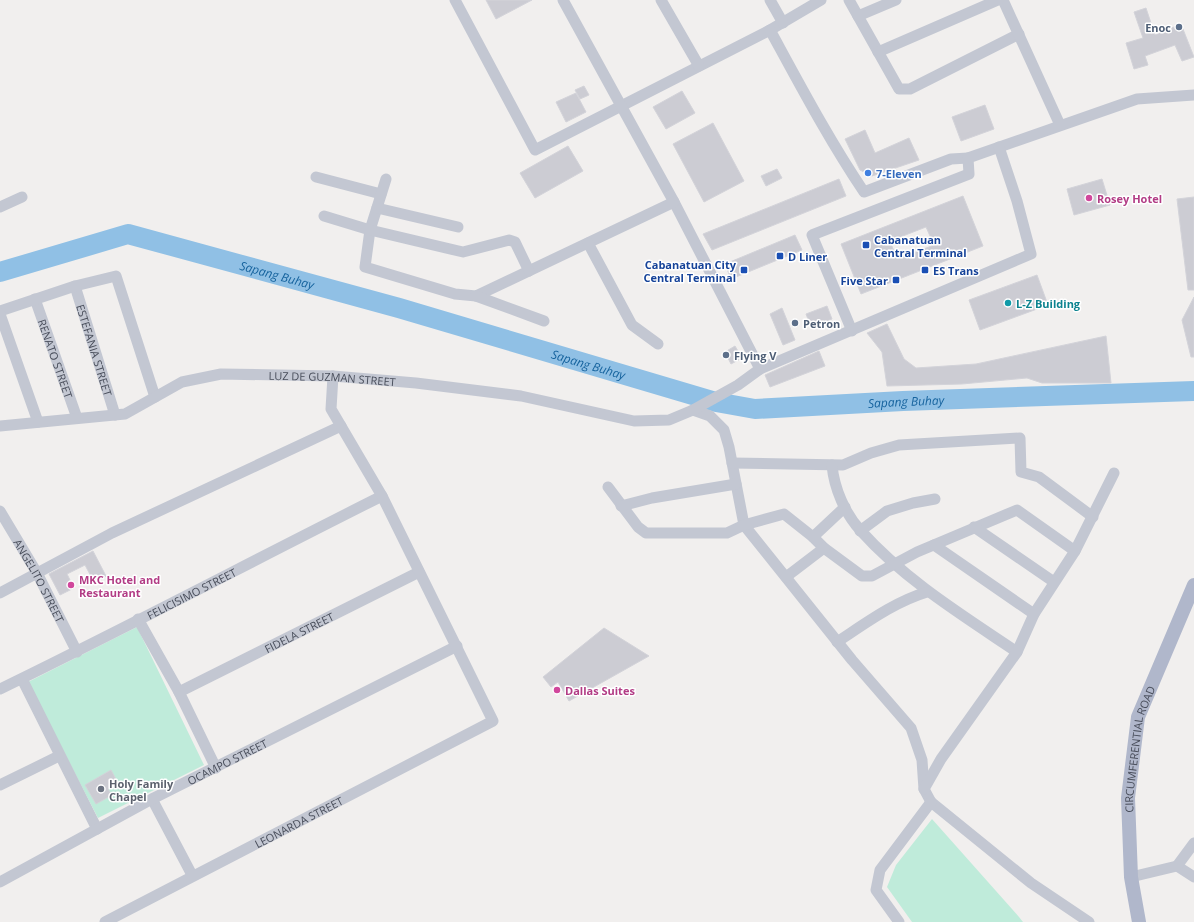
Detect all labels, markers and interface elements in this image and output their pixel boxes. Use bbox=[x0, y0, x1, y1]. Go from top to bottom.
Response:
place label: Enoc bbox=[1145, 20, 1171, 35]
marker: Enoc bbox=[1174, 22, 1184, 32]
place label: 7-Eleven bbox=[876, 166, 922, 181]
marker: 7-Eleven bbox=[863, 168, 873, 178]
place label: Rosey Hotel bbox=[1097, 191, 1162, 206]
marker: Rosey Hotel bbox=[1084, 193, 1094, 203]
place label: Cabanatuan Central Terminal bbox=[874, 232, 967, 260]
marker: Cabanatuan Central Terminal bbox=[861, 240, 871, 250]
place label: D Liner bbox=[788, 249, 827, 264]
marker: D Liner bbox=[775, 251, 785, 261]
water label: Sapang Buhay bbox=[238, 256, 317, 293]
place label: Cabanatuan City Central Terminal bbox=[643, 257, 737, 285]
place label: ES Trans bbox=[933, 263, 979, 278]
marker: Cabanatuan City Central Terminal bbox=[739, 265, 749, 275]
marker: ES Trans bbox=[920, 265, 930, 275]
place label: Five Star bbox=[841, 273, 888, 288]
marker: Five Star bbox=[891, 275, 901, 285]
place label: L-Z Building bbox=[1016, 296, 1081, 311]
marker: L-Z Building bbox=[1003, 298, 1013, 308]
street label: ESTEFANIA STREET bbox=[74, 302, 116, 398]
place label: Petron bbox=[803, 316, 840, 331]
street label: RENATO STREET bbox=[35, 317, 77, 400]
marker: Petron bbox=[790, 318, 800, 328]
water label: Sapang Buhay bbox=[549, 345, 629, 384]
place label: Flying V bbox=[734, 348, 777, 363]
marker: Flying V bbox=[721, 350, 731, 360]
street label: LUZ DE GUZMAN STREET bbox=[268, 367, 396, 389]
water label: Sapang Buhay bbox=[868, 391, 946, 411]
street label: ANGELITO STREET bbox=[11, 536, 68, 625]
street label: FELICISIMO STREET bbox=[144, 564, 238, 622]
place label: MKC Hotel and Restaurant bbox=[79, 572, 160, 600]
marker: MKC Hotel and Restaurant bbox=[66, 580, 76, 590]
street label: FIDELA STREET bbox=[262, 608, 336, 656]
place label: Dallas Suites bbox=[565, 683, 635, 698]
street label: CIRCUMFERENTIAL ROAD bbox=[1120, 683, 1158, 813]
marker: Dallas Suites bbox=[552, 685, 562, 695]
street label: OCAMPO STREET bbox=[184, 735, 269, 788]
place label: Holy Family Chapel bbox=[109, 776, 174, 804]
marker: Holy Family Chapel bbox=[96, 784, 106, 794]
street label: LEONARDA STREET bbox=[252, 793, 345, 851]

